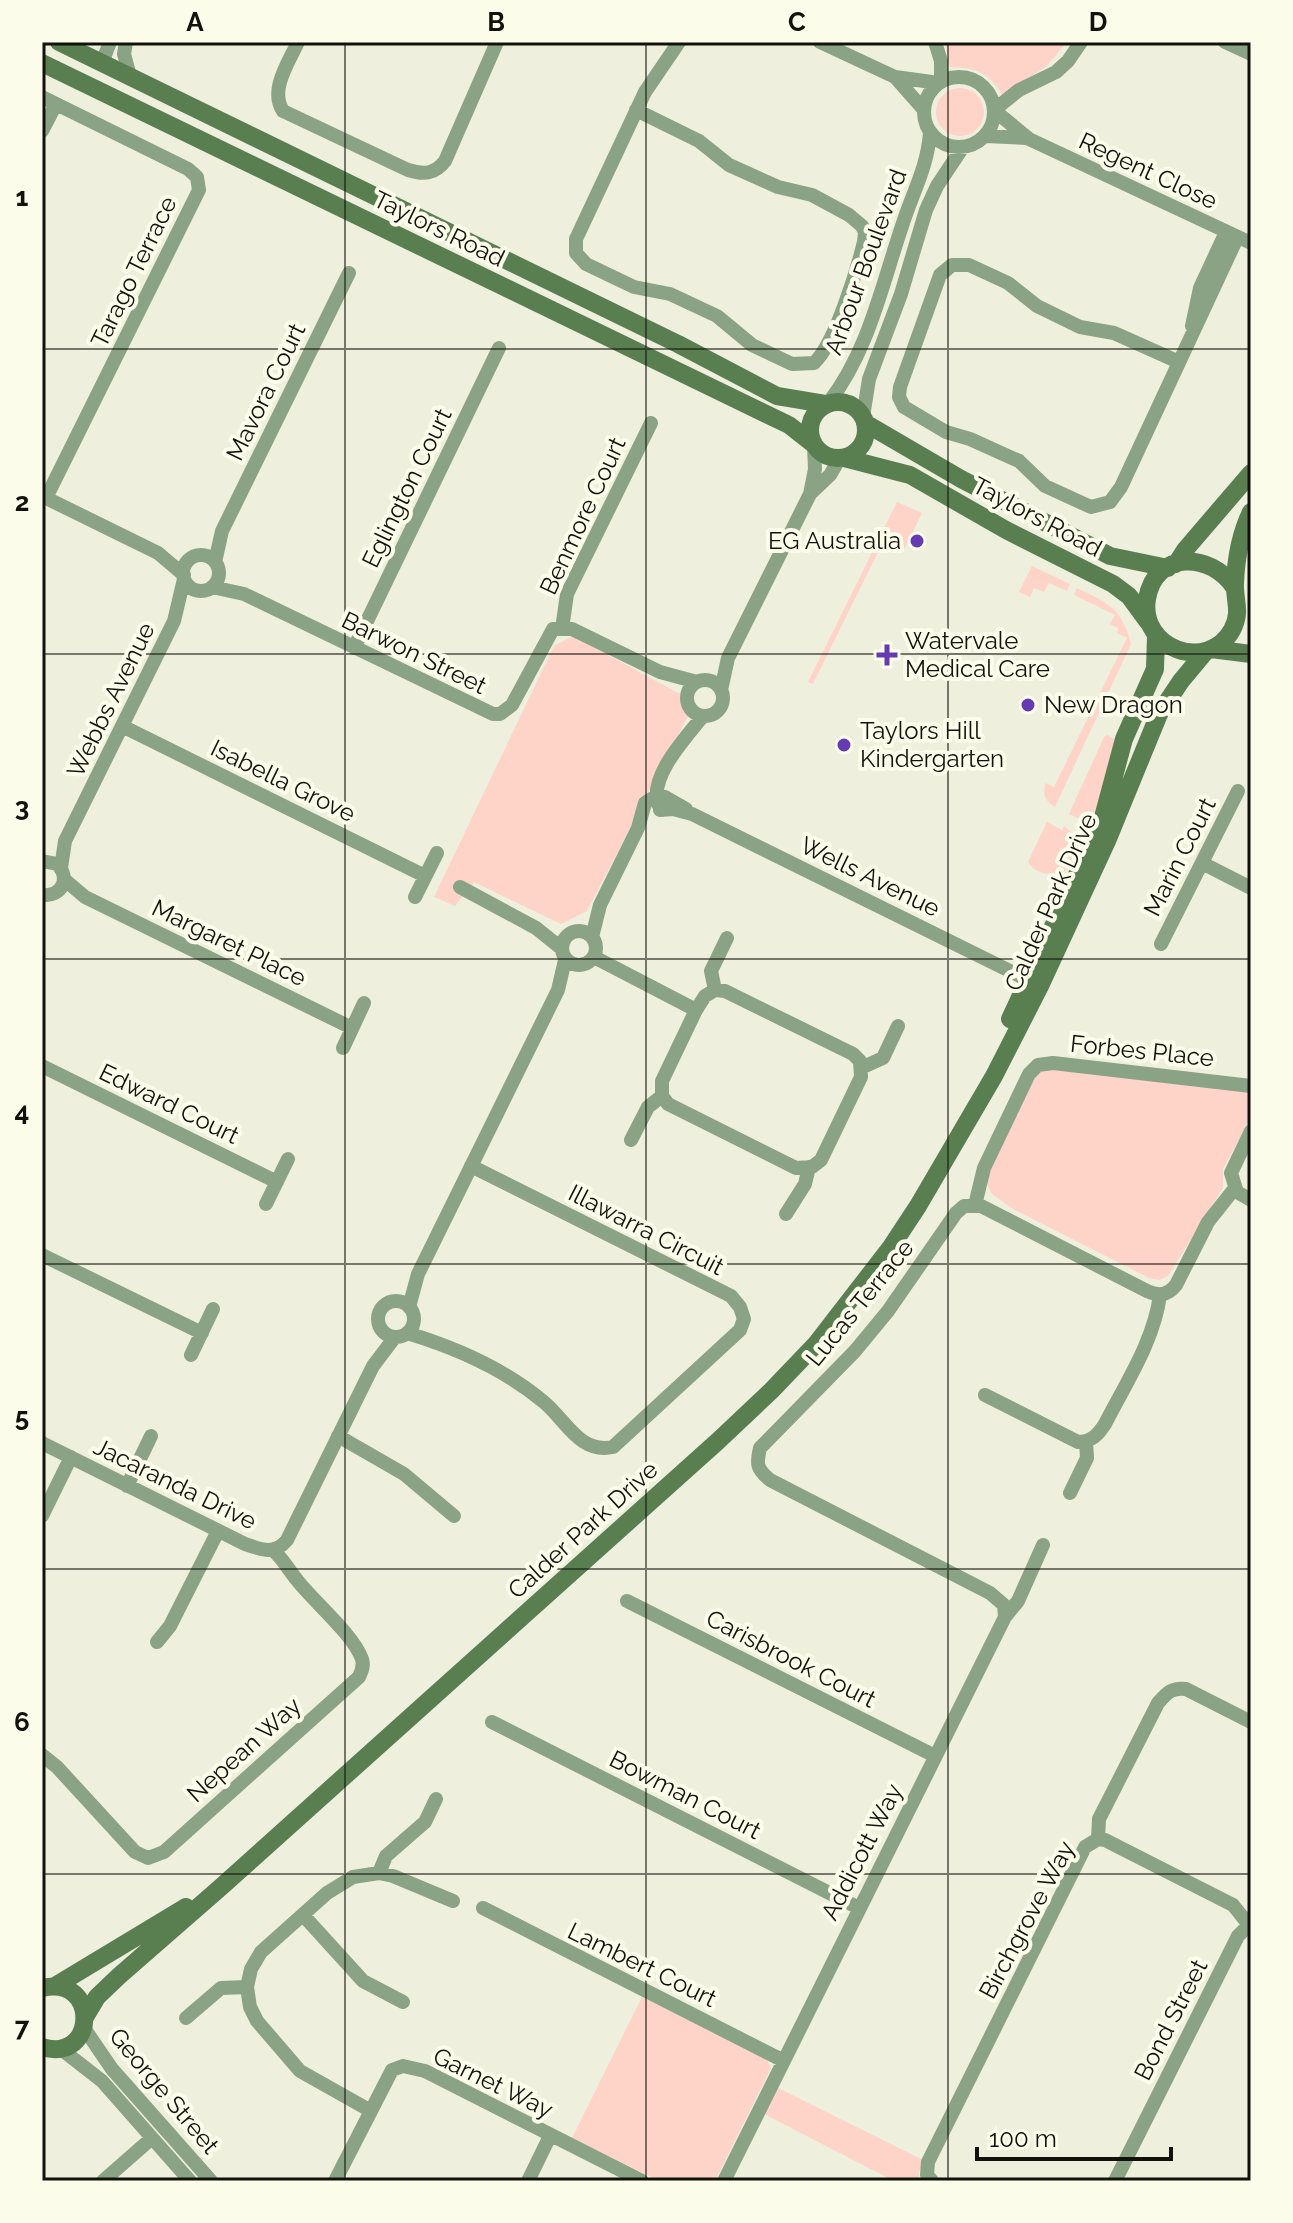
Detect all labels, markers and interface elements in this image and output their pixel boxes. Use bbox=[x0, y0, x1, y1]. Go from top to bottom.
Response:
text: A bbox=[186, 7, 204, 37]
text: B bbox=[487, 7, 505, 37]
text: C bbox=[788, 7, 806, 37]
text: D bbox=[1089, 7, 1107, 37]
street label: Regent Close bbox=[1074, 126, 1222, 215]
street label: Arbour Boulevard bbox=[818, 165, 913, 359]
text: 1 bbox=[16, 182, 29, 212]
street label: Taylors Road bbox=[369, 184, 510, 273]
street label: Tarago Terrace bbox=[85, 192, 183, 352]
street label: Mavora Court bbox=[220, 318, 311, 465]
street label: Eglington Court bbox=[356, 404, 458, 572]
street label: Benmore Court bbox=[533, 433, 632, 599]
street label: Taylors Road bbox=[968, 470, 1107, 563]
text: 2 bbox=[15, 487, 29, 517]
place label: EG Australia bbox=[768, 526, 901, 555]
marker: EG Australia bbox=[908, 532, 926, 550]
street label: Barwon Street bbox=[337, 605, 491, 700]
street label: Webbs Avenue bbox=[61, 618, 160, 782]
place label: Watervale Medical Care bbox=[905, 626, 1050, 683]
marker: Watervale Medical Care bbox=[876, 644, 898, 666]
place label: New Dragon bbox=[1044, 690, 1183, 719]
marker: New Dragon bbox=[1019, 696, 1037, 714]
place label: Taylors Hill Kindergarten bbox=[860, 716, 1004, 773]
street label: Isabella Grove bbox=[206, 733, 360, 828]
marker: Taylors Hill Kindergarten bbox=[835, 736, 853, 754]
text: 3 bbox=[15, 792, 29, 822]
street label: Marin Court bbox=[1137, 793, 1222, 921]
street label: Calder Park Drive bbox=[998, 808, 1103, 995]
street label: Wells Avenue bbox=[796, 830, 945, 923]
street label: Margaret Place bbox=[147, 893, 311, 992]
street label: Forbes Place bbox=[1069, 1029, 1215, 1072]
street label: Edward Court bbox=[95, 1057, 244, 1150]
text: 4 bbox=[15, 1097, 29, 1127]
street label: Illawarra Circuit bbox=[564, 1178, 729, 1281]
street label: Lucas Terrace bbox=[800, 1234, 920, 1372]
text: 5 bbox=[15, 1402, 29, 1432]
street label: Jacaranda Drive bbox=[89, 1432, 261, 1535]
street label: Calder Park Drive bbox=[502, 1455, 664, 1604]
street label: Carisbrook Court bbox=[702, 1603, 881, 1714]
street label: Nepean Way bbox=[181, 1691, 307, 1808]
text: 6 bbox=[14, 1707, 30, 1737]
street label: Bowman Court bbox=[605, 1744, 766, 1845]
street label: Addicott Way bbox=[815, 1779, 908, 1925]
street label: Birchgrove Way bbox=[973, 1836, 1080, 2004]
street label: Lambert Court bbox=[563, 1916, 721, 2013]
street label: Bond Street bbox=[1128, 1954, 1213, 2085]
text: 7 bbox=[15, 2012, 30, 2042]
street label: George Street bbox=[103, 2022, 225, 2159]
street label: Garnet Way bbox=[429, 2041, 558, 2124]
scale bar bbox=[977, 2111, 1171, 2161]
text: 100 m bbox=[989, 2124, 1057, 2153]

